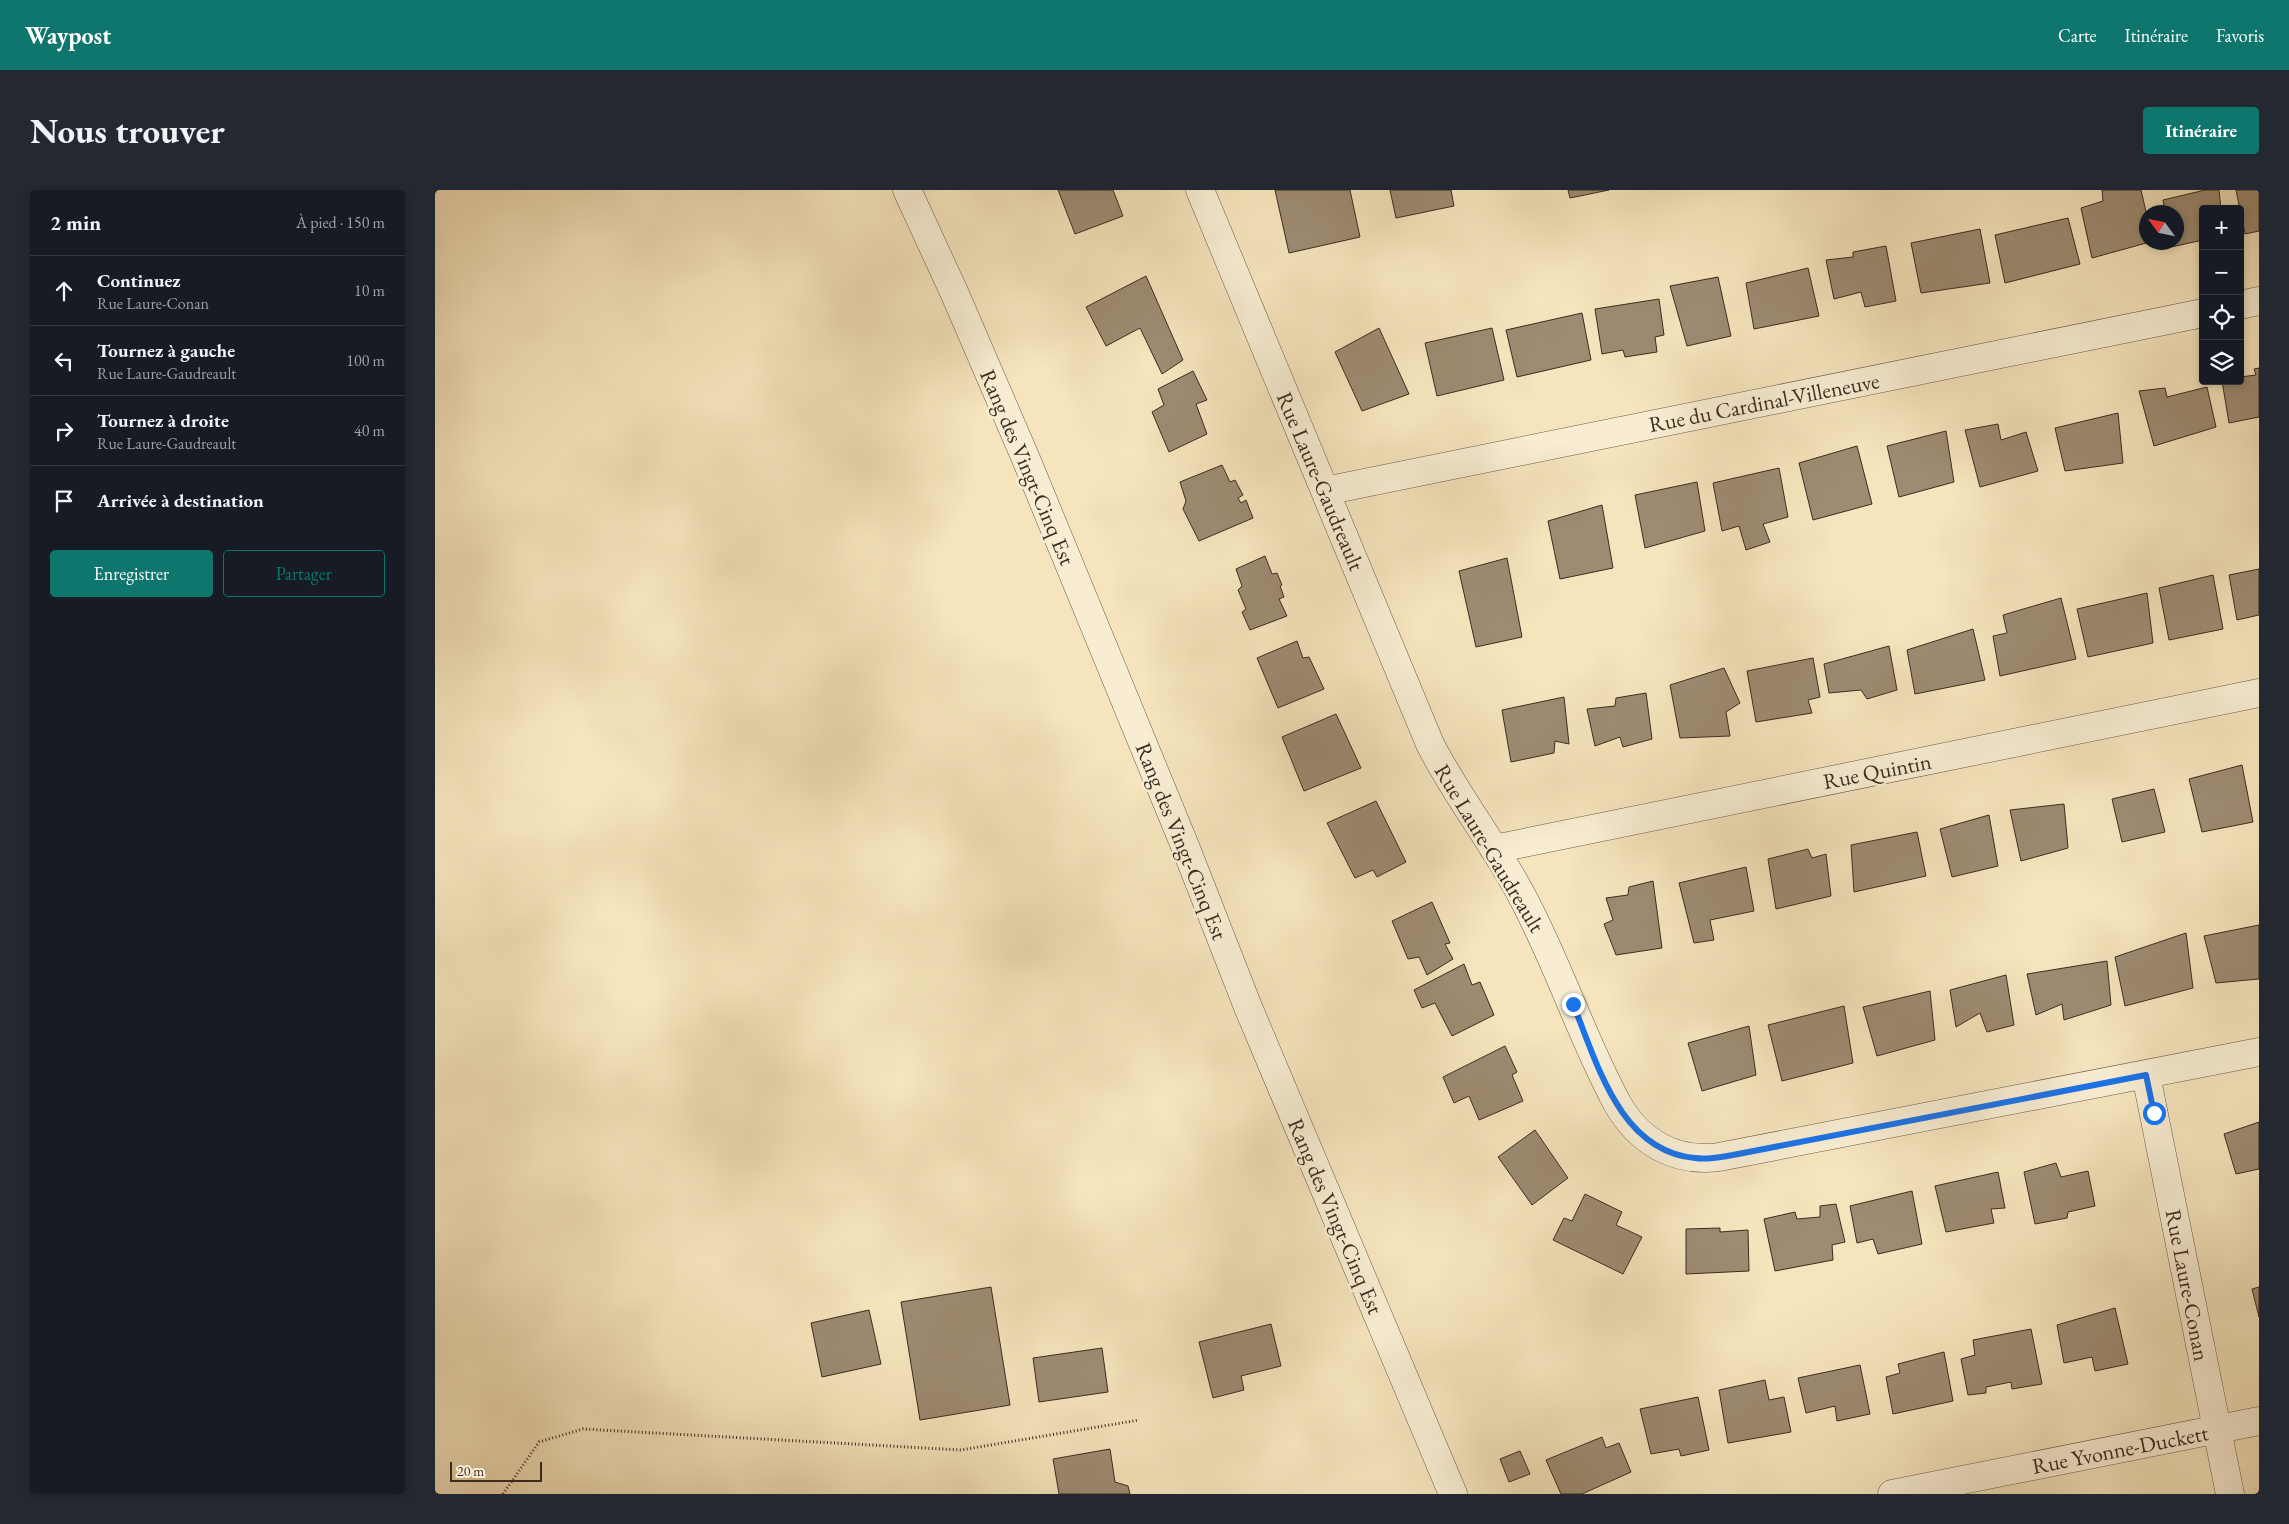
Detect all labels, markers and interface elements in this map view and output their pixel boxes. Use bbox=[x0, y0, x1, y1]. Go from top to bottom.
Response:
text: Waypost bbox=[25, 20, 111, 51]
text: Carte bbox=[2058, 24, 2097, 47]
text: Itinéraire bbox=[2125, 24, 2188, 47]
text: Favoris bbox=[2216, 24, 2264, 47]
button: Itinéraire bbox=[2143, 107, 2259, 154]
text: Nous trouver bbox=[30, 108, 225, 153]
north arrow bbox=[2139, 205, 2184, 250]
map controls bbox=[2199, 205, 2244, 385]
button: + bbox=[2199, 205, 2244, 250]
text: 2 min bbox=[50, 209, 101, 236]
text: À pied · 150 m bbox=[296, 212, 385, 233]
button: − bbox=[2199, 250, 2244, 295]
text: Continuez bbox=[97, 268, 181, 293]
icon: ahead bbox=[50, 277, 78, 305]
text: 10 m bbox=[354, 280, 385, 301]
text: Rue Laure-Conan bbox=[97, 293, 209, 314]
button: locate bbox=[2199, 295, 2244, 340]
text: Tournez à gauche bbox=[97, 338, 235, 363]
button: layers bbox=[2199, 340, 2244, 385]
icon: left bbox=[50, 347, 78, 375]
text: 100 m bbox=[346, 350, 385, 371]
text: Rue Laure-Gaudreault bbox=[97, 363, 236, 384]
street label: Rang des Vingt-Cinq Est bbox=[973, 365, 1082, 570]
street label: Rue du Cardinal-Villeneuve bbox=[1646, 366, 1882, 439]
street label: Rue Laure-Gaudreault bbox=[1270, 387, 1371, 575]
text: Tournez à droite bbox=[97, 408, 229, 433]
icon: right bbox=[50, 417, 78, 445]
text: 40 m bbox=[354, 420, 385, 441]
text: Rue Laure-Gaudreault bbox=[97, 433, 236, 454]
icon: arrive bbox=[50, 487, 78, 515]
text: Arrivée à destination bbox=[97, 488, 264, 513]
button: Enregistrer bbox=[50, 550, 213, 597]
button: Partager bbox=[223, 550, 385, 597]
street label: Rang des Vingt-Cinq Est bbox=[1129, 738, 1234, 944]
street label: Rue Quintin bbox=[1821, 747, 1934, 796]
street label: Rue Laure-Gaudreault bbox=[1428, 759, 1551, 938]
route end bbox=[1562, 993, 1585, 1016]
route start bbox=[2143, 1102, 2166, 1125]
street label: Rang des Vingt-Cinq Est bbox=[1281, 1114, 1390, 1319]
street label: Rue Laure-Conan bbox=[2159, 1207, 2217, 1364]
street label: Rue Yvonne-Duckett bbox=[2030, 1418, 2211, 1481]
scale bar bbox=[450, 1459, 543, 1482]
text: 20 m bbox=[457, 1462, 484, 1480]

